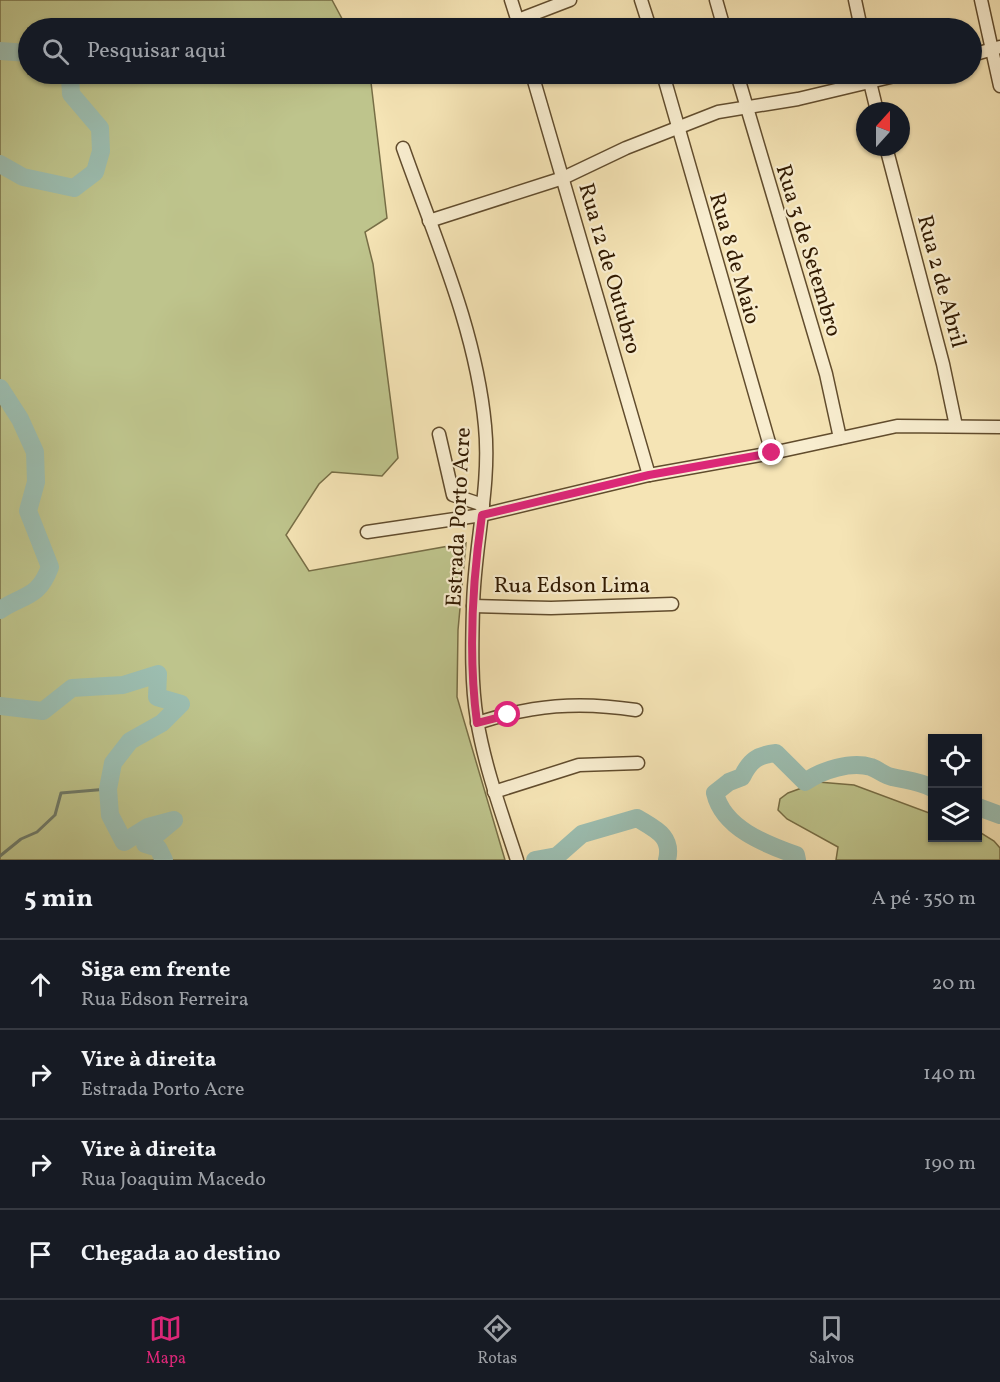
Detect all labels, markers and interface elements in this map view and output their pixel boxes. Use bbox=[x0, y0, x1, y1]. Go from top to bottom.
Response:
search box bbox=[18, 18, 982, 84]
icon: search bbox=[39, 35, 72, 68]
text: Pesquisar aqui bbox=[87, 36, 226, 67]
north arrow bbox=[856, 102, 910, 156]
street label: Rua 3 de Setembro bbox=[767, 161, 849, 341]
street label: Rua 12 de Outubro bbox=[569, 180, 648, 358]
street label: Rua 8 de Maio bbox=[700, 189, 767, 328]
street label: Rua 2 de Abril bbox=[908, 212, 973, 351]
street label: Estrada Porto Acre bbox=[439, 427, 480, 608]
route end bbox=[758, 439, 784, 465]
street label: Rua Edson Lima bbox=[494, 571, 650, 602]
route start bbox=[494, 701, 520, 727]
map controls bbox=[928, 734, 982, 842]
button: locate bbox=[928, 734, 982, 788]
button: layers bbox=[928, 788, 982, 842]
text: 5 min bbox=[24, 881, 93, 917]
text: A pé · 350 m bbox=[872, 885, 976, 913]
text: Siga em frente bbox=[81, 955, 231, 986]
icon: ahead bbox=[24, 968, 57, 1001]
text: 20 m bbox=[932, 970, 976, 998]
text: Rua Edson Ferreira bbox=[81, 986, 249, 1014]
text: Vire à direita bbox=[81, 1045, 217, 1076]
icon: right bbox=[24, 1058, 57, 1091]
text: 140 m bbox=[923, 1060, 976, 1088]
text: Estrada Porto Acre bbox=[81, 1076, 244, 1104]
text: Vire à direita bbox=[81, 1135, 217, 1166]
icon: right bbox=[24, 1148, 57, 1181]
text: 190 m bbox=[924, 1150, 976, 1178]
text: Rua Joaquim Macedo bbox=[81, 1166, 266, 1194]
icon: arrive bbox=[24, 1238, 57, 1271]
text: Chegada ao destino bbox=[81, 1239, 281, 1270]
tab: Mapa bbox=[146, 1312, 186, 1370]
tab: Rotas bbox=[478, 1312, 517, 1370]
tab: Salvos bbox=[809, 1312, 854, 1370]

